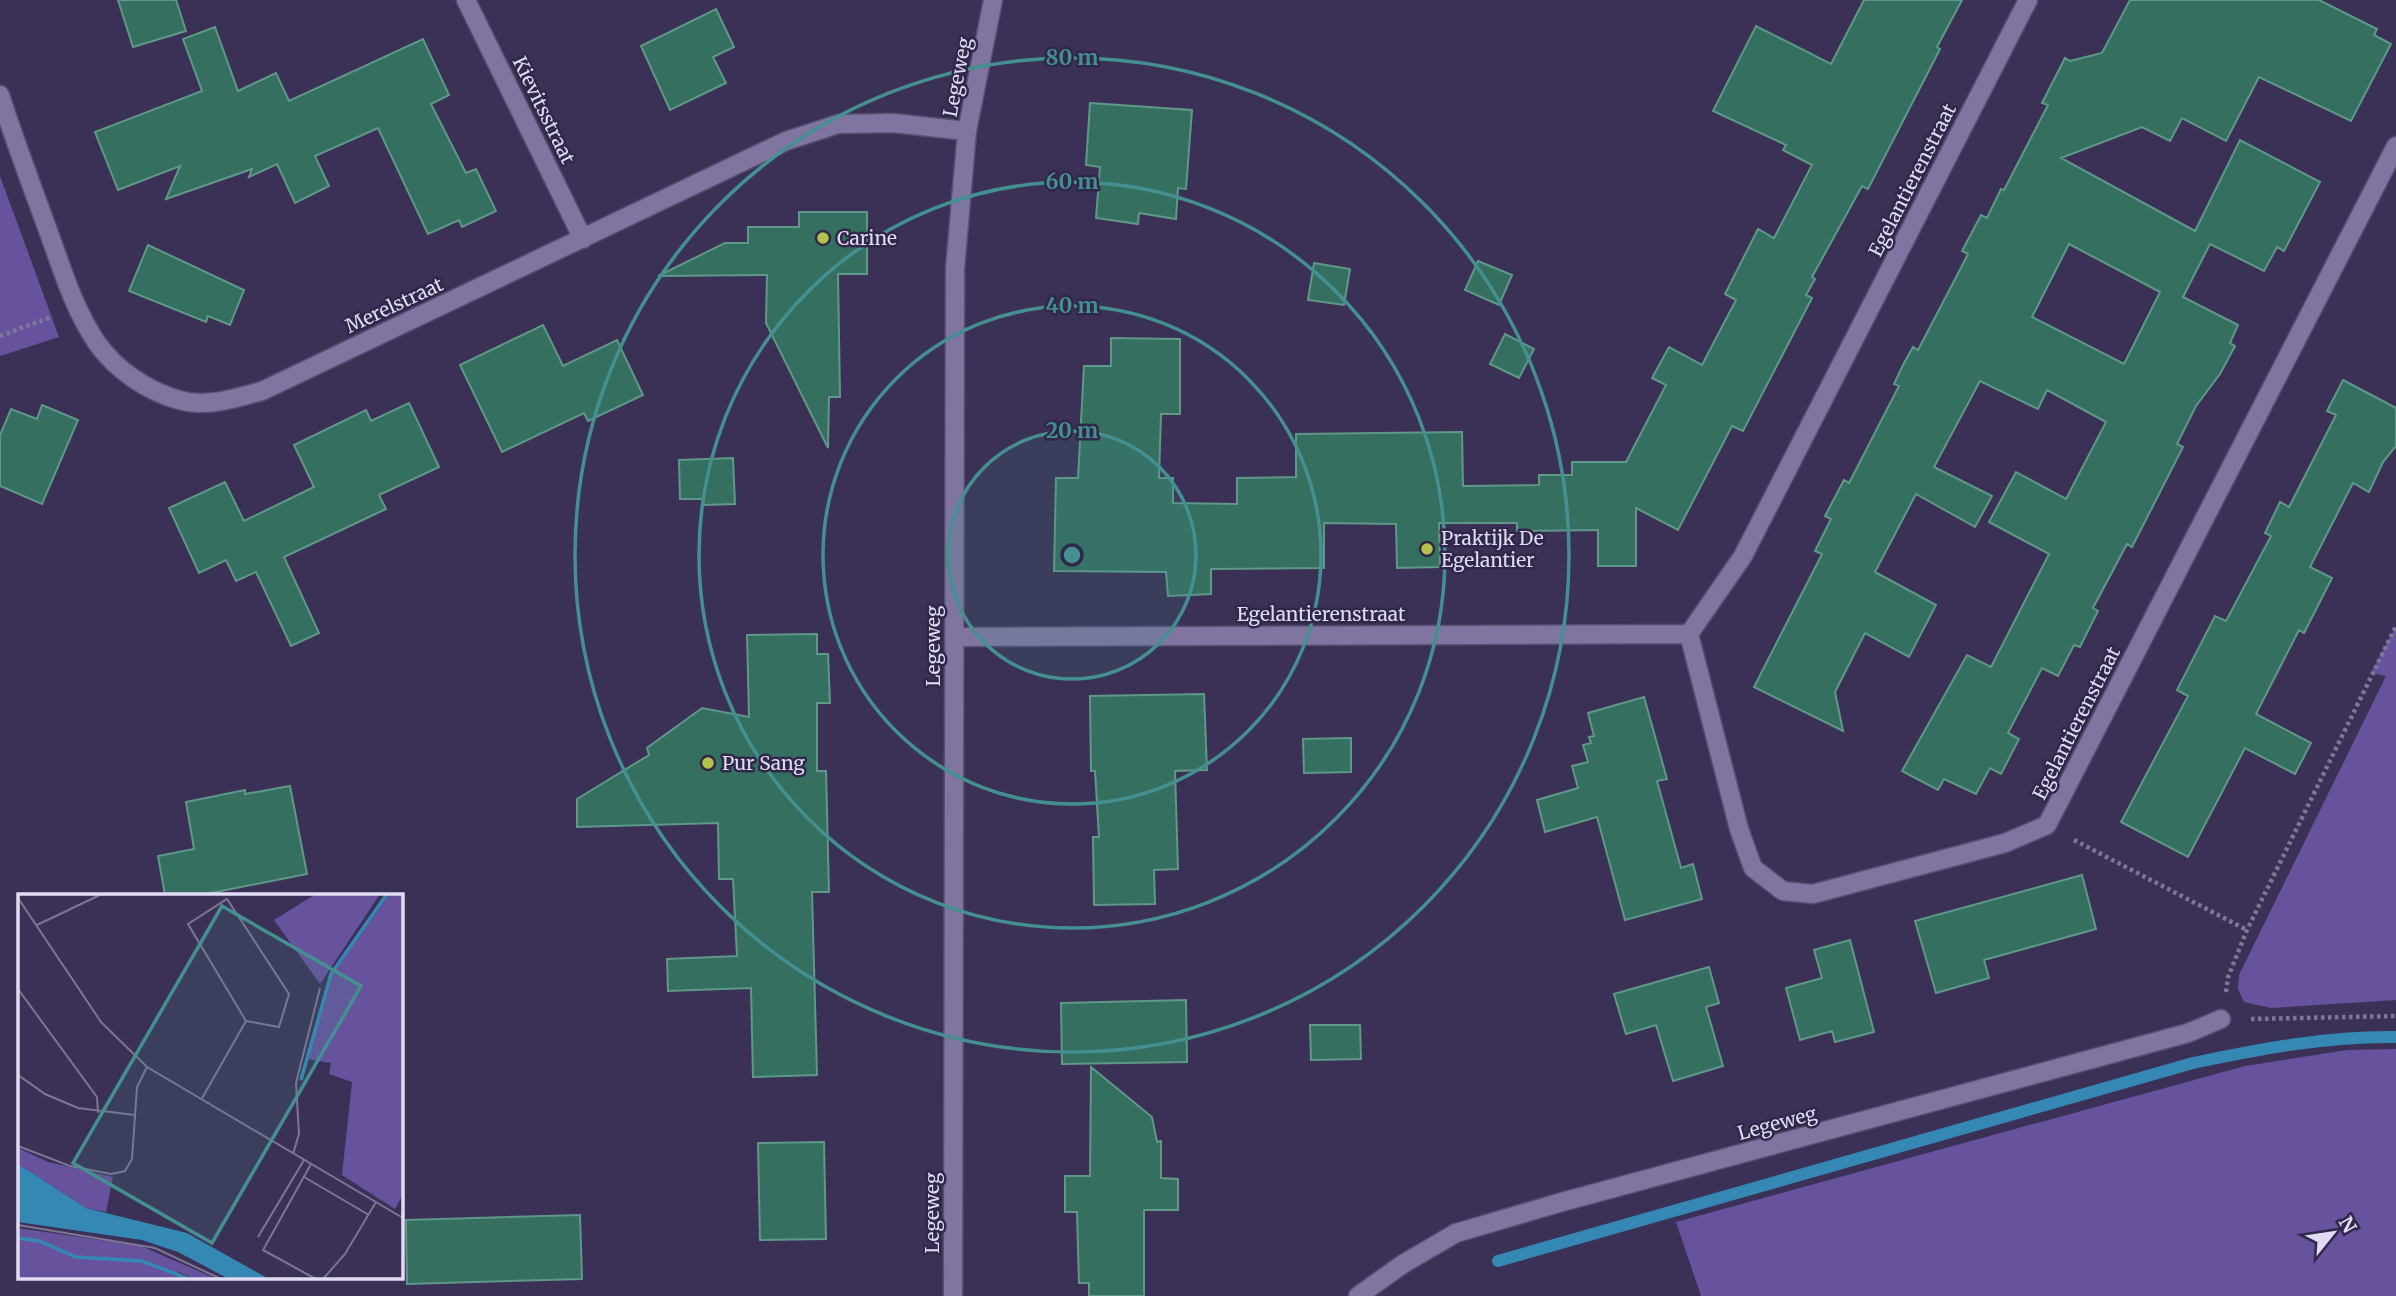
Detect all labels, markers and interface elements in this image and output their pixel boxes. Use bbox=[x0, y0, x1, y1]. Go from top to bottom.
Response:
street label: Legeweg bbox=[938, 35, 977, 119]
text: 80 m bbox=[1046, 44, 1098, 71]
street label: Kievitsstraat bbox=[508, 52, 581, 168]
street label: Egelantierenstraat bbox=[1863, 99, 1961, 261]
text: 60 m bbox=[1046, 168, 1098, 195]
place label: Carine bbox=[837, 226, 897, 250]
marker: Carine bbox=[815, 230, 831, 246]
street label: Merelstraat bbox=[341, 272, 447, 338]
text: 40 m bbox=[1045, 292, 1099, 319]
text: 20 m bbox=[1046, 417, 1098, 444]
place label: Praktijk De Egelantier bbox=[1441, 526, 1544, 572]
marker: Praktijk De Egelantier bbox=[1419, 541, 1435, 557]
centre of rings bbox=[1060, 543, 1084, 567]
street label: Egelantierenstraat bbox=[1237, 602, 1406, 626]
street label: Legeweg bbox=[921, 605, 945, 686]
street label: Egelantierenstraat bbox=[2027, 642, 2125, 804]
place label: Pur Sang bbox=[722, 751, 805, 775]
marker: Pur Sang bbox=[700, 755, 716, 771]
inset map bbox=[18, 894, 402, 1278]
street label: Legeweg bbox=[1735, 1101, 1820, 1145]
street label: Legeweg bbox=[920, 1172, 944, 1253]
north arrow bbox=[2298, 1198, 2368, 1268]
text: N bbox=[2334, 1212, 2362, 1237]

